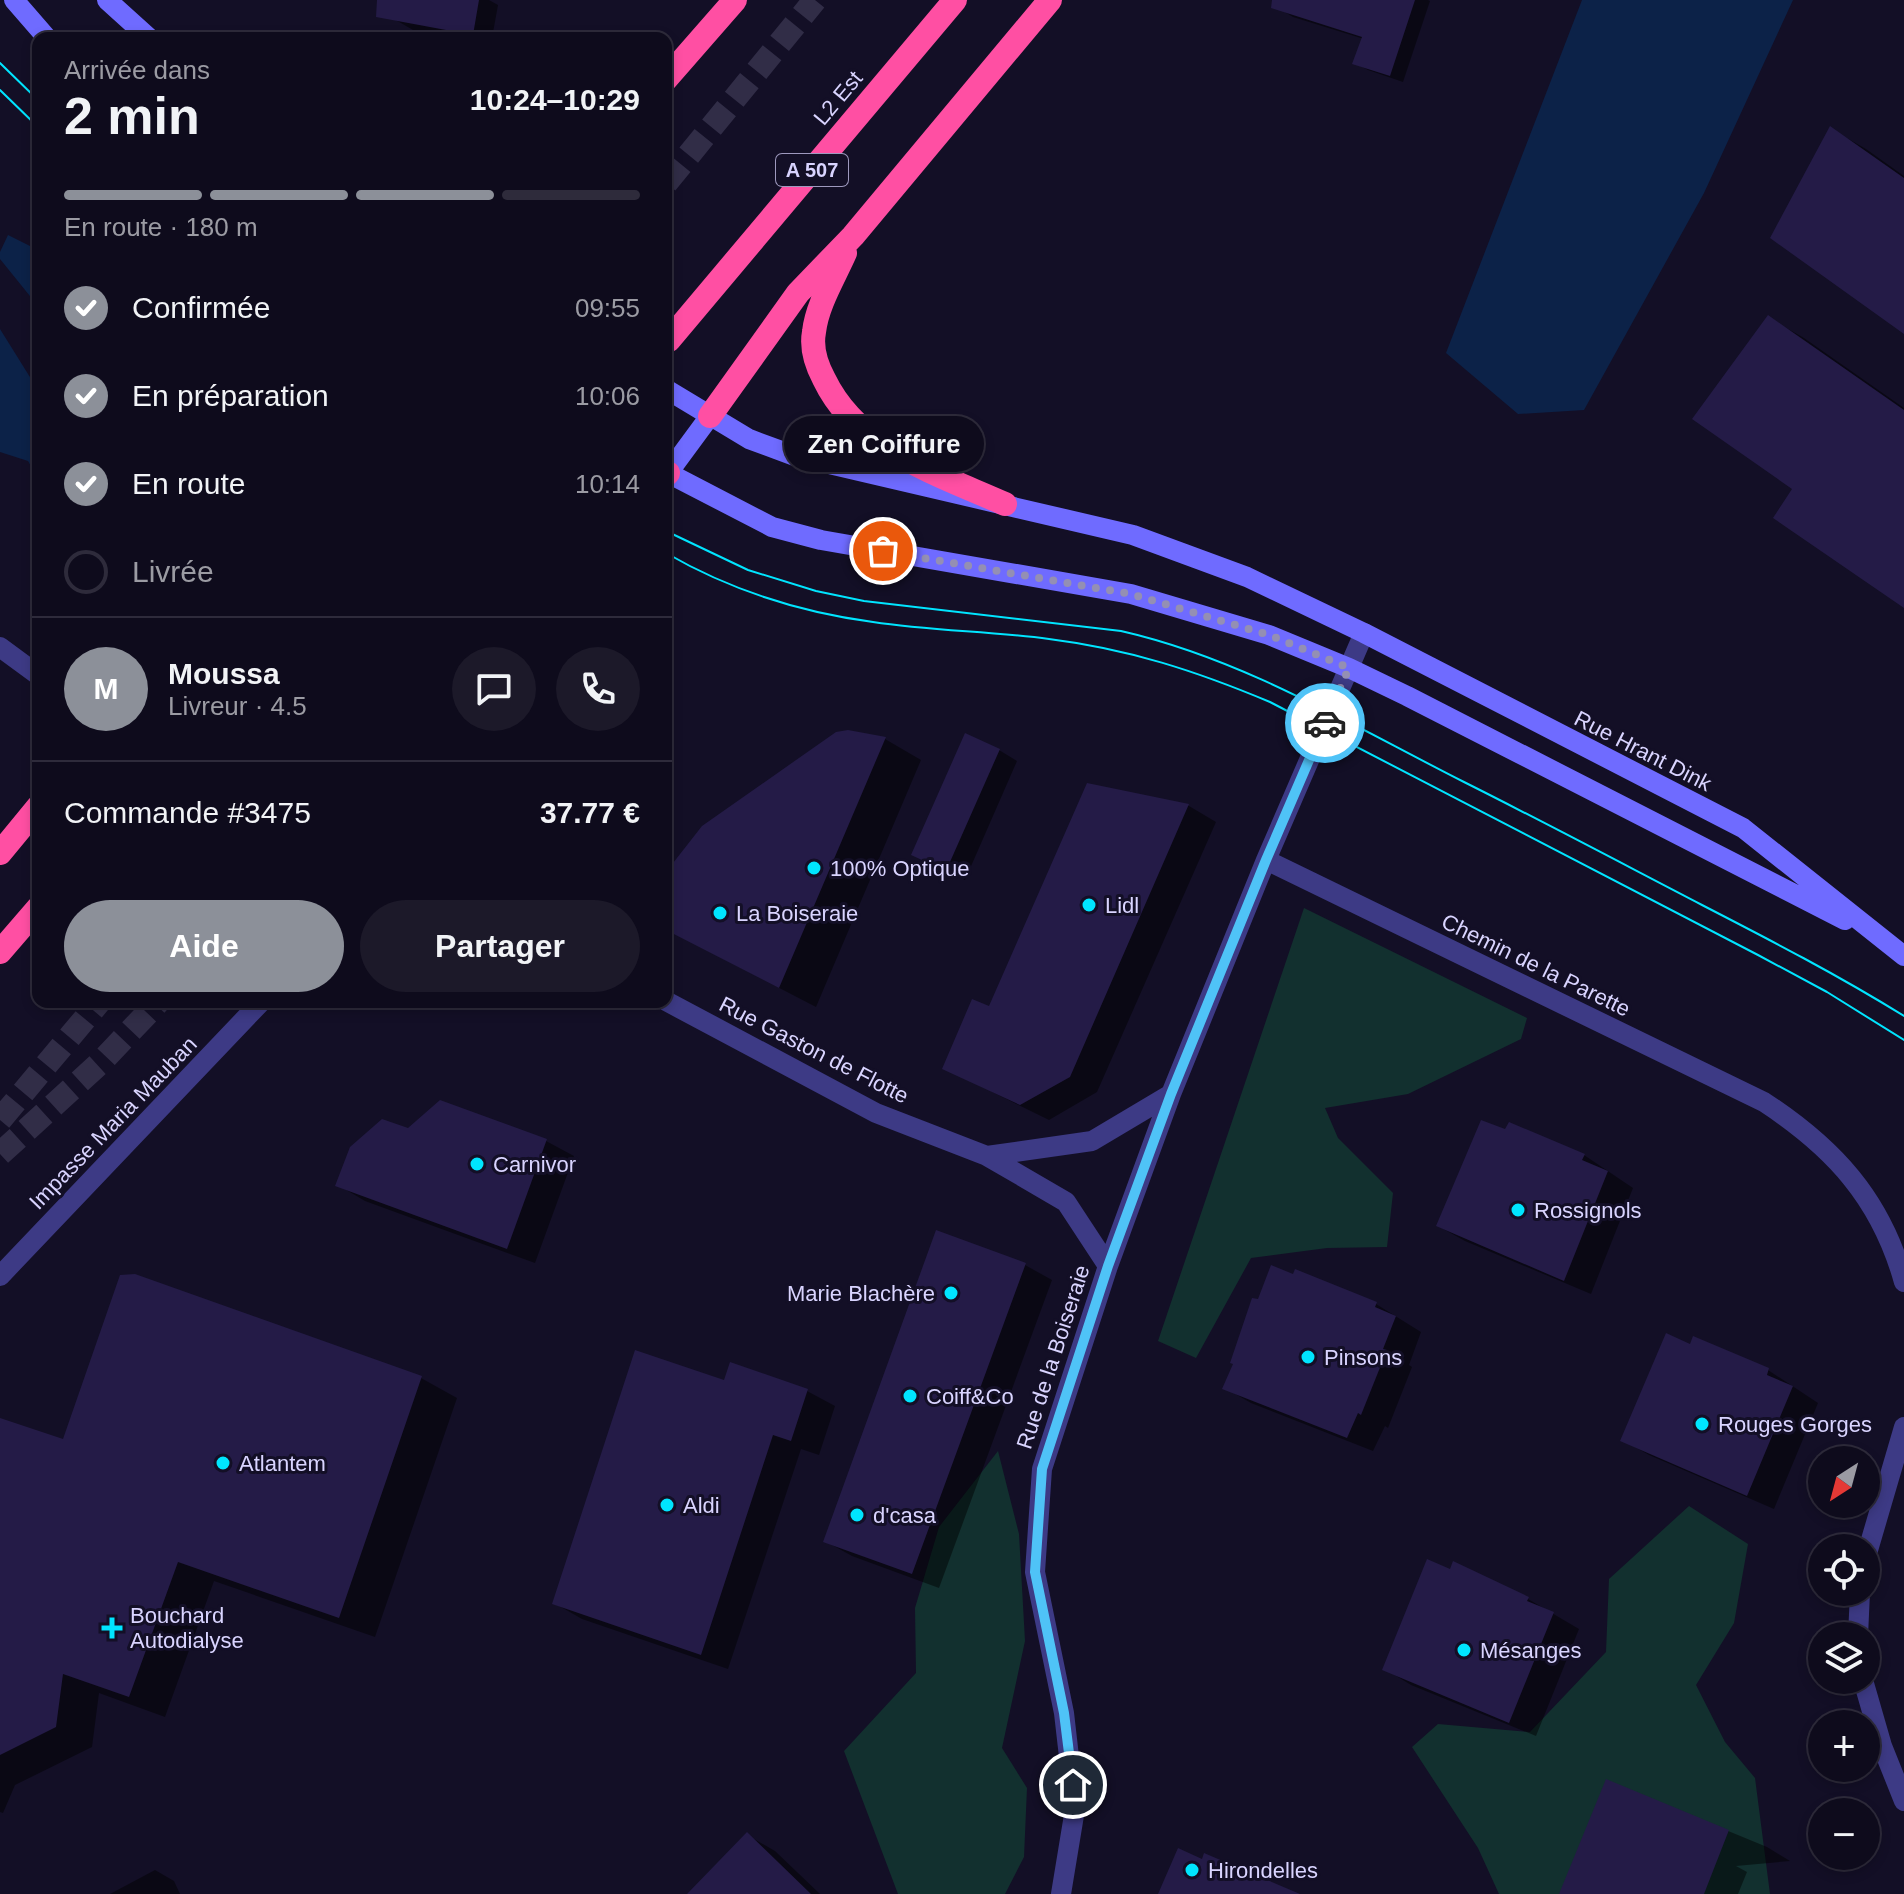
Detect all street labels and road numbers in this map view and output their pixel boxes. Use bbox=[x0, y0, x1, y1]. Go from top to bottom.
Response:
street label: L2 Est bbox=[808, 66, 868, 130]
road number: A 507 bbox=[776, 154, 848, 186]
street label: Rue Hrant Dink bbox=[1570, 706, 1717, 797]
street label: Chemin de la Parette bbox=[1438, 908, 1634, 1022]
street label: Rue Gaston de Flotte bbox=[715, 991, 913, 1109]
street label: Impasse Maria Mauban bbox=[24, 1032, 202, 1214]
street label: Rue de la Boiseraie bbox=[1011, 1262, 1095, 1452]

